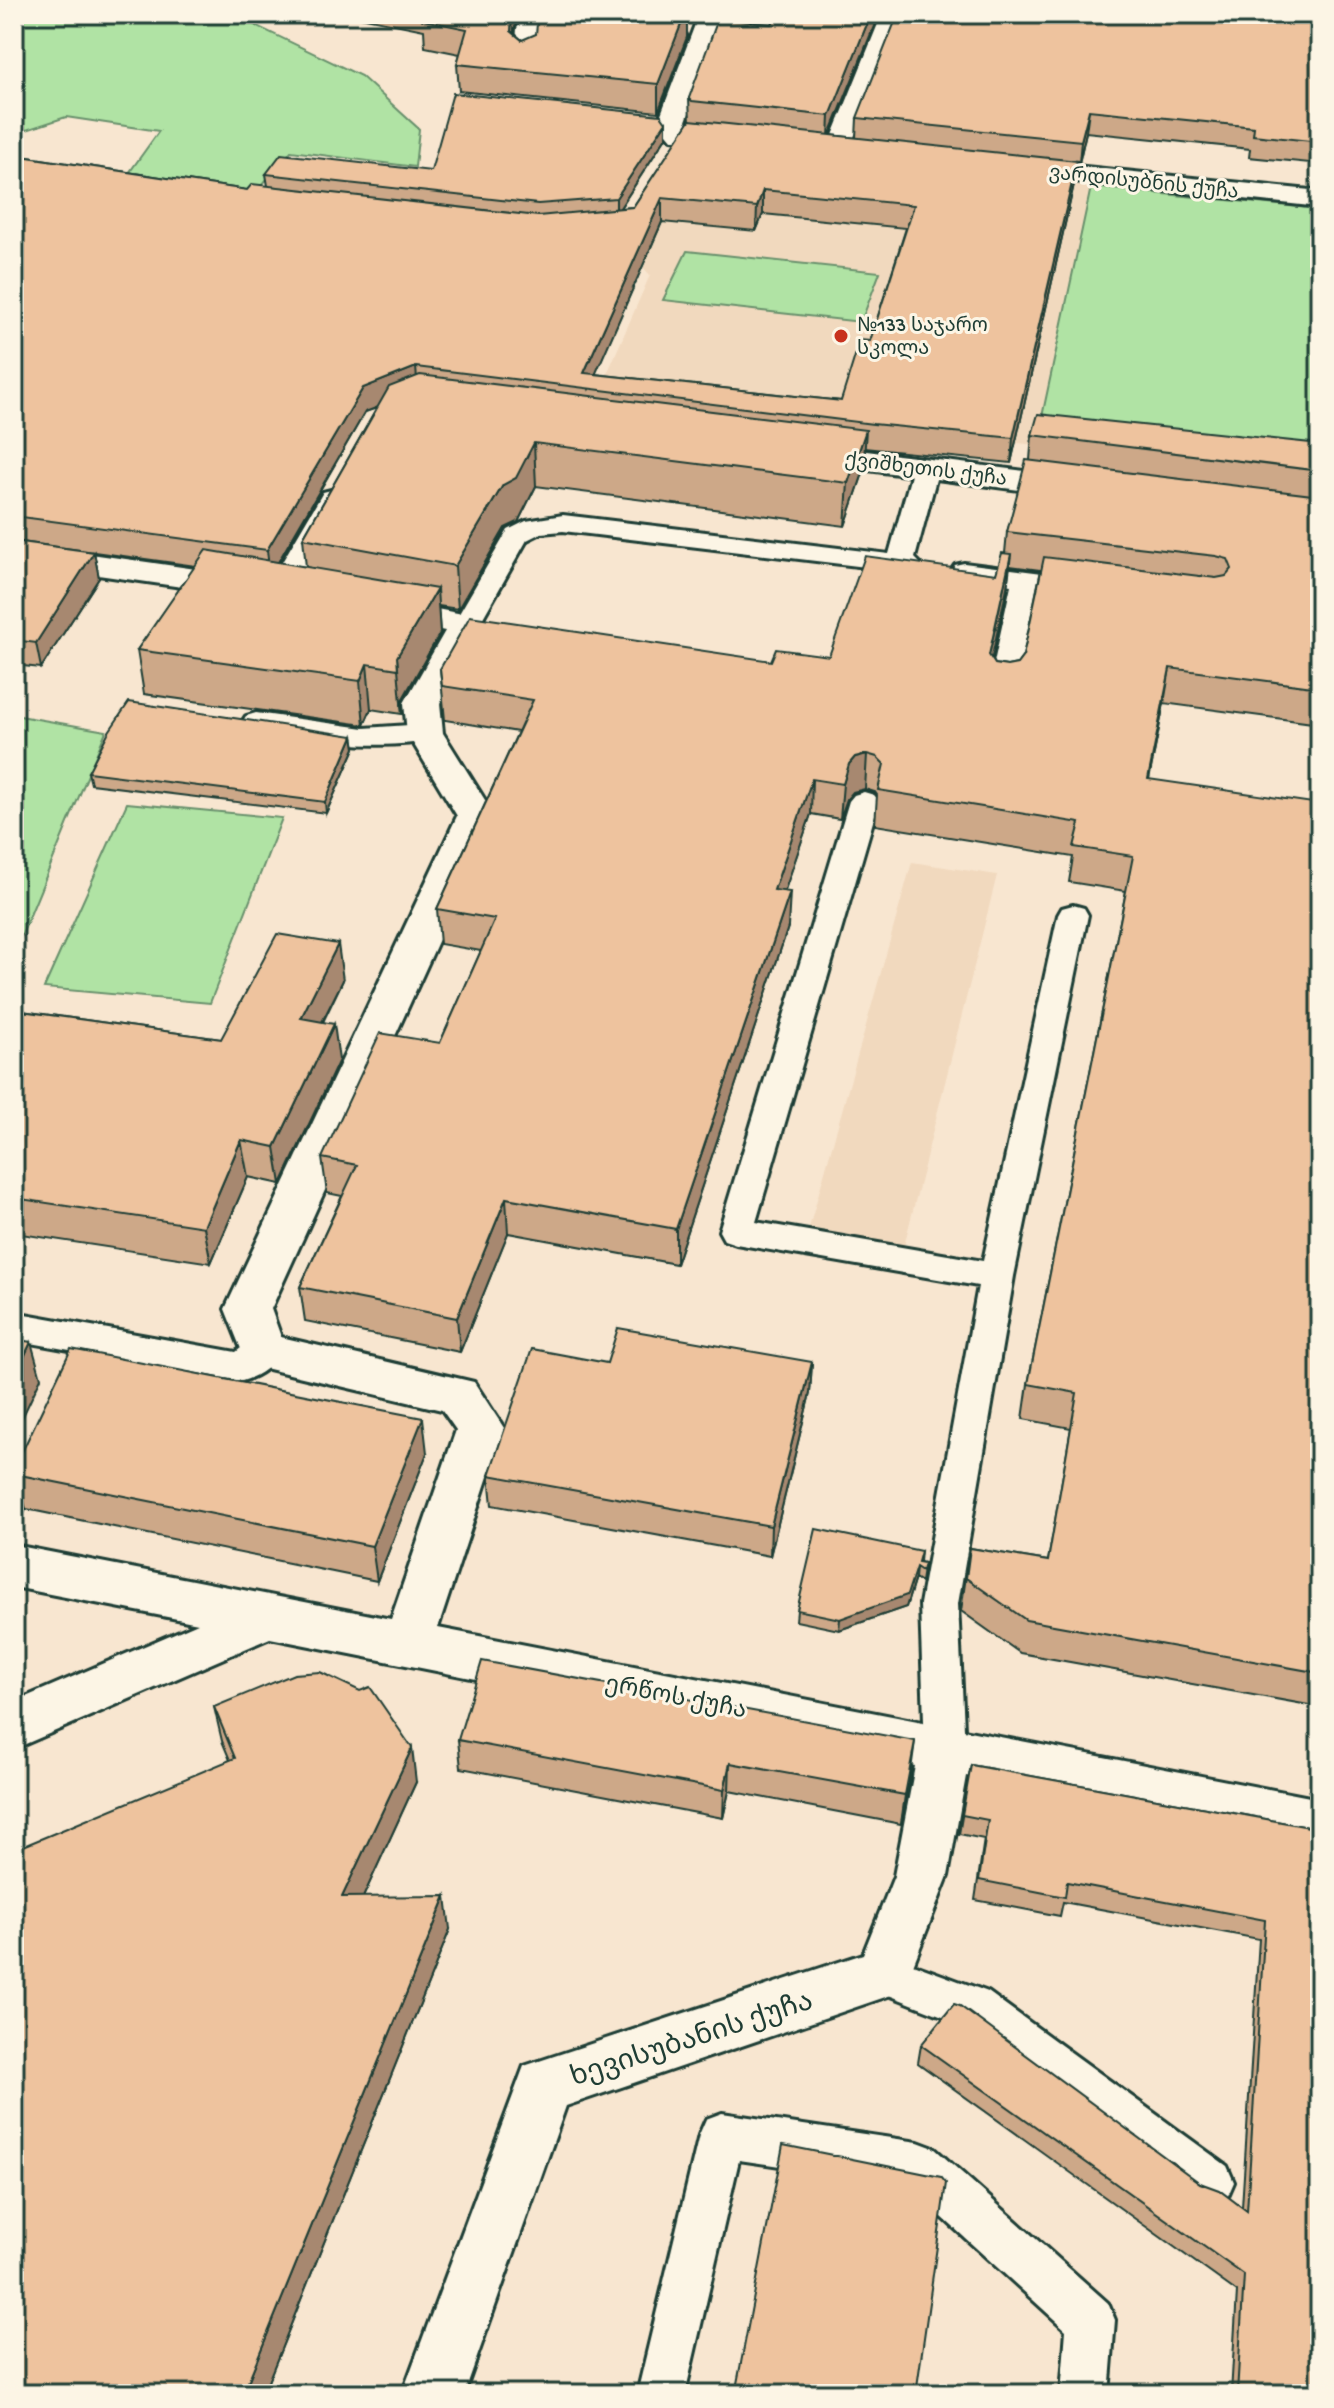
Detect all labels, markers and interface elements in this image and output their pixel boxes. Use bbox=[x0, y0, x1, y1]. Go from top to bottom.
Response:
street label: ვარდისუბნის ქუჩა bbox=[1048, 162, 1240, 206]
place label: №133 საჯარო სკოლა bbox=[857, 315, 988, 362]
marker: №133 საჯარო სკოლა bbox=[832, 327, 850, 345]
street label: ქვიშხეთის ქუჩა bbox=[843, 450, 1008, 493]
street label: ერწოს ქუჩა bbox=[602, 1672, 749, 1727]
street label: ხევისუბანის ქუჩა bbox=[567, 1987, 818, 2096]

